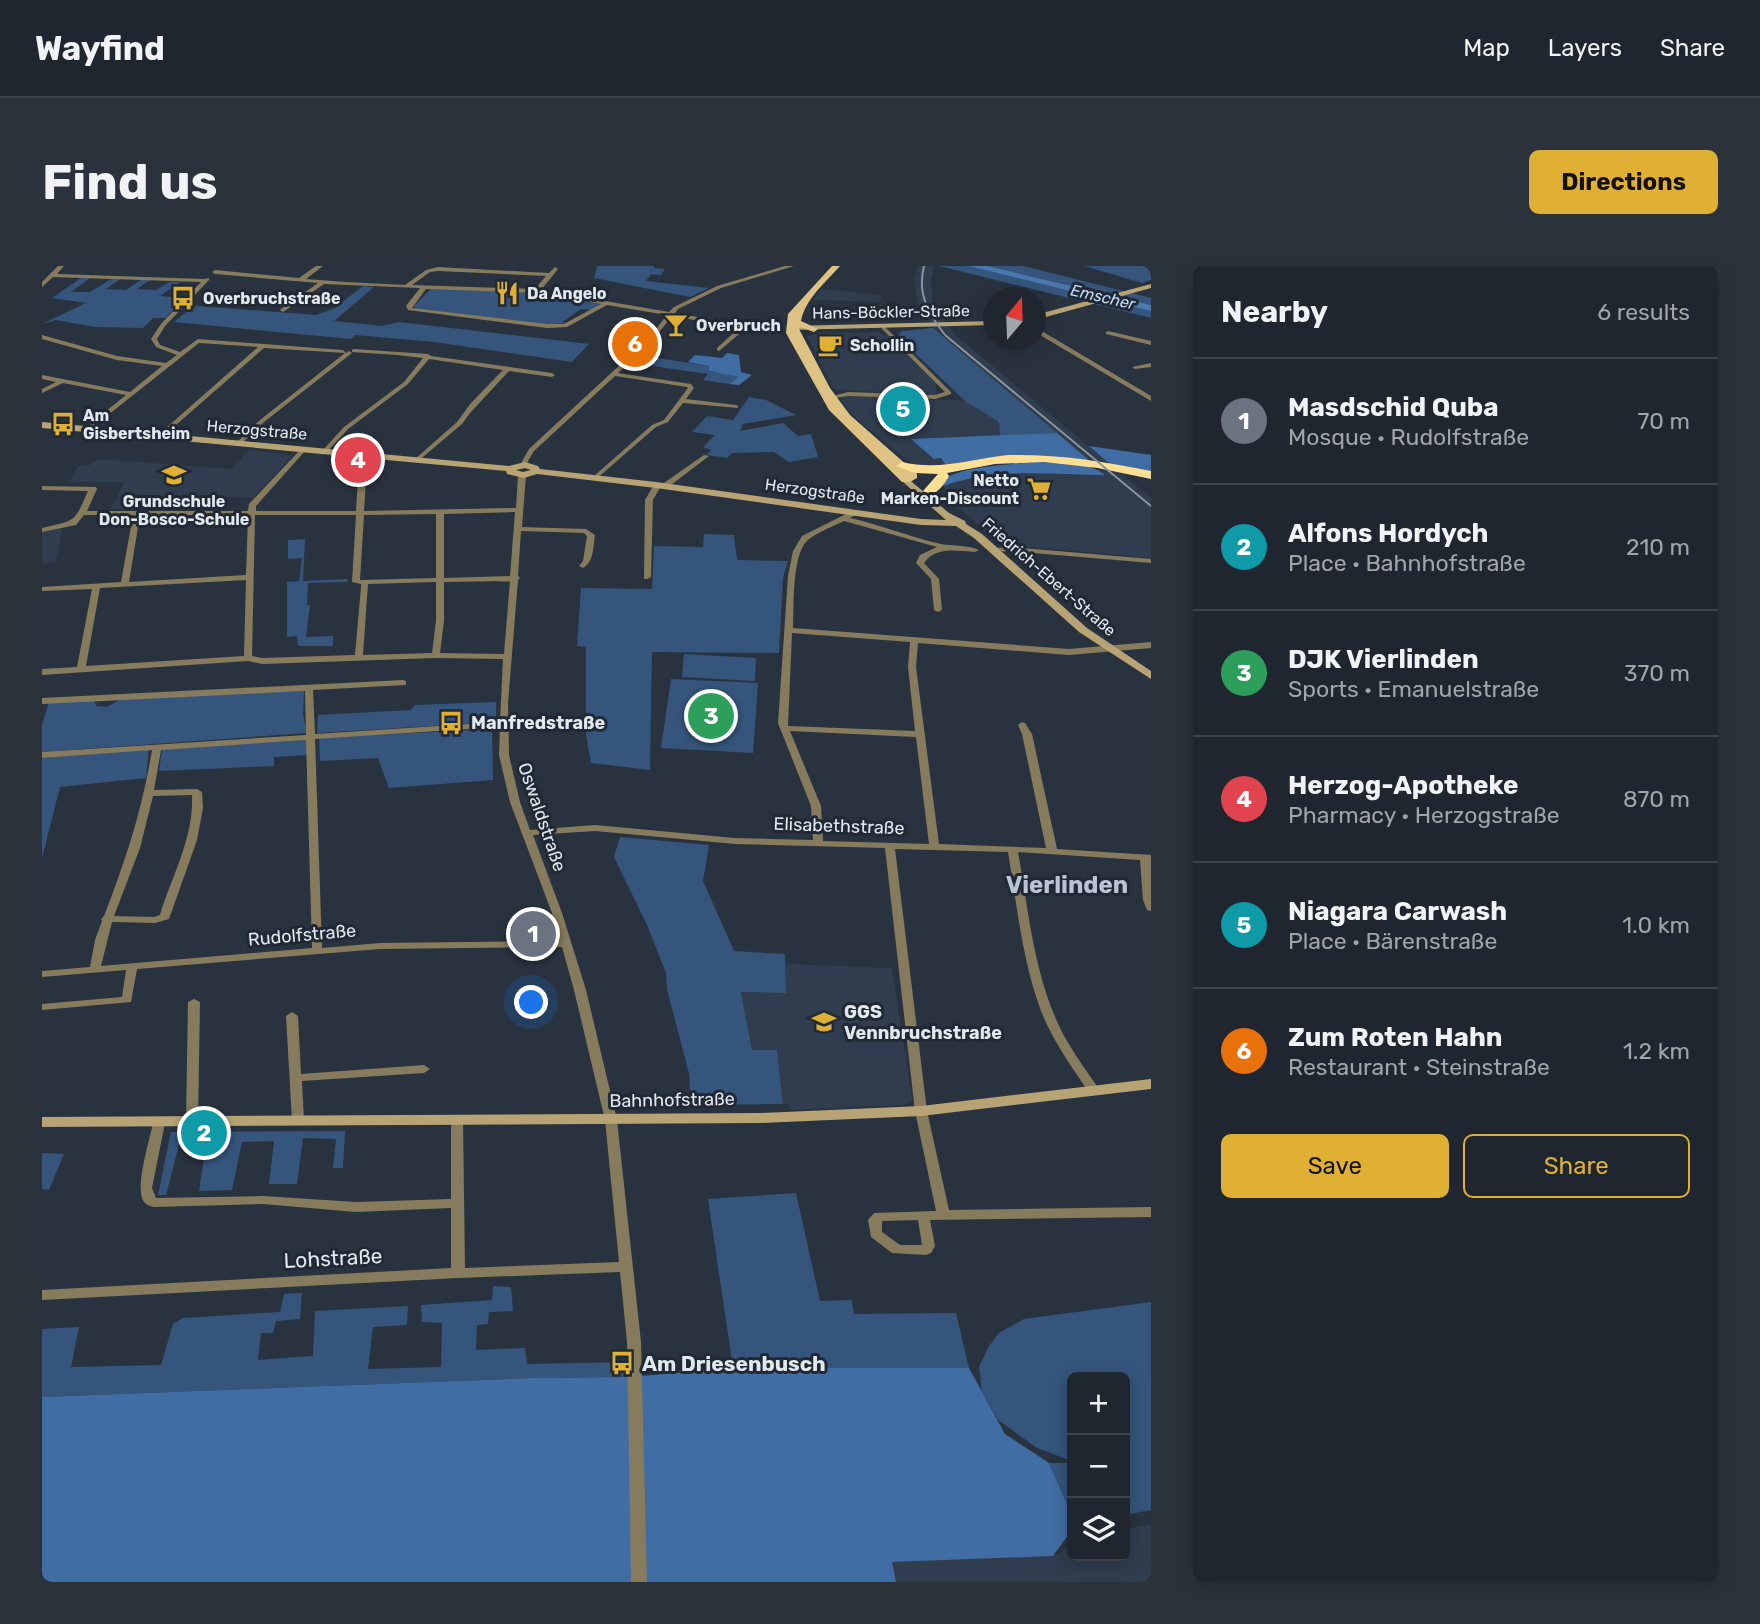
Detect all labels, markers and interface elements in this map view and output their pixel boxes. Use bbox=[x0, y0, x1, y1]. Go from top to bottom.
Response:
text: Wayfind bbox=[35, 29, 165, 68]
text: Map bbox=[1463, 34, 1510, 62]
text: Layers bbox=[1548, 34, 1622, 62]
text: Share bbox=[1660, 34, 1725, 62]
button: Directions bbox=[1529, 150, 1718, 214]
text: Find us bbox=[42, 153, 218, 211]
restaurant icon: Da Angelo bbox=[493, 279, 521, 307]
water label: Emscher bbox=[1069, 280, 1138, 314]
bus stop icon: Overbruchstraße bbox=[169, 284, 197, 312]
place label: Da Angelo bbox=[527, 284, 607, 303]
north arrow bbox=[983, 287, 1046, 350]
place label: Overbruchstraße bbox=[203, 289, 340, 308]
text: Nearby bbox=[1221, 294, 1328, 330]
text: 6 results bbox=[1597, 298, 1690, 326]
street label: Hans-Böckler-Straße bbox=[812, 301, 970, 323]
bar icon: Overbruch bbox=[662, 311, 690, 339]
place label: Overbruch bbox=[696, 316, 781, 335]
pin: 6 bbox=[612, 318, 658, 370]
cafe icon: Schollin bbox=[816, 331, 844, 359]
place label: Schollin bbox=[850, 336, 914, 355]
pin: 5 bbox=[880, 383, 926, 435]
text: Masdschid Quba bbox=[1288, 392, 1499, 423]
place label: Am Gisbertsheim bbox=[83, 406, 190, 443]
text: 1 bbox=[1238, 407, 1250, 435]
text: 70 m bbox=[1638, 407, 1690, 435]
bus stop icon: Am Gisbertsheim bbox=[49, 410, 77, 438]
street label: Herzogstraße bbox=[206, 416, 308, 444]
text: Mosque · Rudolfstraße bbox=[1288, 423, 1529, 451]
pin: 4 bbox=[335, 434, 381, 486]
school or university icon: Grundschule Don-Bosco-Schule bbox=[160, 461, 188, 489]
place label: Netto Marken-Discount bbox=[881, 471, 1020, 508]
street label: Herzogstraße bbox=[764, 475, 866, 507]
supermarket icon: Netto Marken-Discount bbox=[1025, 475, 1053, 503]
place label: Grundschule Don-Bosco-Schule bbox=[99, 492, 249, 529]
street label: Friedrich-Ebert-Straße bbox=[978, 514, 1120, 640]
text: Alfons Hordych bbox=[1288, 518, 1489, 549]
text: 2 bbox=[1237, 533, 1251, 561]
text: 210 m bbox=[1626, 533, 1690, 561]
text: Place · Bahnhofstraße bbox=[1288, 549, 1526, 577]
text: DJK Vierlinden bbox=[1288, 644, 1479, 675]
text: 3 bbox=[1236, 659, 1252, 687]
text: 370 m bbox=[1624, 659, 1690, 687]
text: Sports · Emanuelstraße bbox=[1288, 675, 1539, 703]
pin: 3 bbox=[688, 690, 734, 742]
bus stop icon: Manfredstraße bbox=[437, 709, 465, 737]
place label: Manfredstraße bbox=[471, 712, 606, 734]
street label: Oswaldstraße bbox=[513, 760, 571, 874]
text: Herzog-Apotheke bbox=[1288, 770, 1519, 801]
text: 4 bbox=[1236, 785, 1252, 813]
text: 870 m bbox=[1623, 785, 1690, 813]
text: Pharmacy · Herzogstraße bbox=[1288, 801, 1560, 829]
street label: Elisabethstraße bbox=[773, 813, 905, 839]
district label: Vierlinden bbox=[1006, 871, 1128, 899]
text: Niagara Carwash bbox=[1288, 896, 1507, 927]
pin: 1 bbox=[510, 908, 556, 960]
text: 5 bbox=[1237, 911, 1251, 939]
text: 1.0 km bbox=[1622, 911, 1690, 939]
street label: Rudolfstraße bbox=[247, 919, 357, 951]
text: Place · Bärenstraße bbox=[1288, 927, 1497, 955]
your location bbox=[514, 985, 548, 1019]
place label: GGS Vennbruchstraße bbox=[844, 1001, 1002, 1044]
school or university icon: GGS Vennbruchstraße bbox=[810, 1008, 838, 1036]
text: Zum Roten Hahn bbox=[1288, 1022, 1503, 1053]
text: 6 bbox=[1237, 1037, 1251, 1065]
text: 1.2 km bbox=[1623, 1037, 1690, 1065]
text: Restaurant · Steinstraße bbox=[1288, 1053, 1550, 1081]
street label: Bahnhofstraße bbox=[609, 1088, 735, 1112]
pin: 2 bbox=[181, 1107, 227, 1159]
button: Save bbox=[1221, 1134, 1449, 1198]
button: Share bbox=[1463, 1134, 1690, 1198]
street label: Lohstraße bbox=[283, 1243, 383, 1273]
bus stop icon: Am Driesenbusch bbox=[608, 1349, 636, 1377]
place label: Am Driesenbusch bbox=[642, 1351, 826, 1376]
map controls bbox=[1067, 1372, 1130, 1561]
button: + bbox=[1067, 1372, 1130, 1435]
button: − bbox=[1067, 1435, 1130, 1498]
button: layers bbox=[1067, 1498, 1130, 1561]

